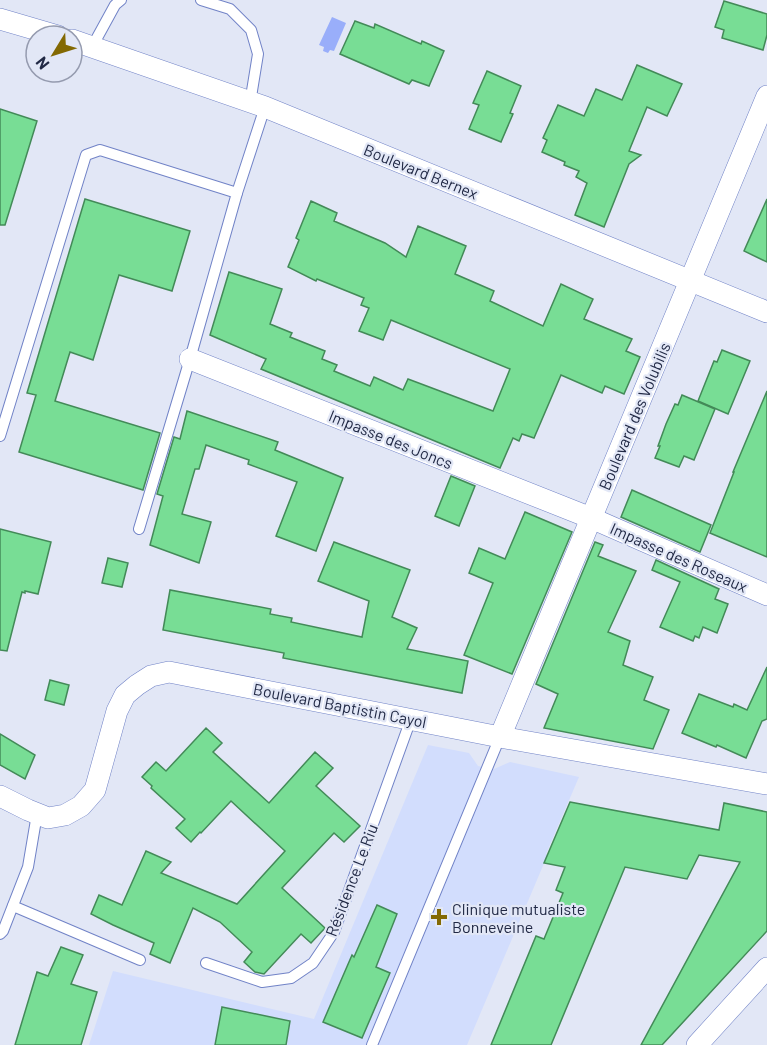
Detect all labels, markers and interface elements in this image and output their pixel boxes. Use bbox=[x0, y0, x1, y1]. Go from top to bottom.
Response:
north arrow bbox=[24, 24, 84, 84]
text: N bbox=[31, 54, 53, 74]
street label: Boulevard Bernex bbox=[361, 139, 481, 203]
street label: Boulevard des Volubilis bbox=[594, 339, 674, 493]
street label: Impasse des Joncs bbox=[326, 406, 456, 472]
street label: Impasse des Roseaux bbox=[607, 518, 751, 596]
street label: Boulevard Baptistin Cayol bbox=[252, 679, 428, 731]
street label: Résidence Le Riu bbox=[321, 821, 381, 939]
place label: Clinique mutualiste Bonneveine bbox=[452, 899, 585, 936]
marker: Clinique mutualiste Bonneveine bbox=[430, 908, 448, 926]

